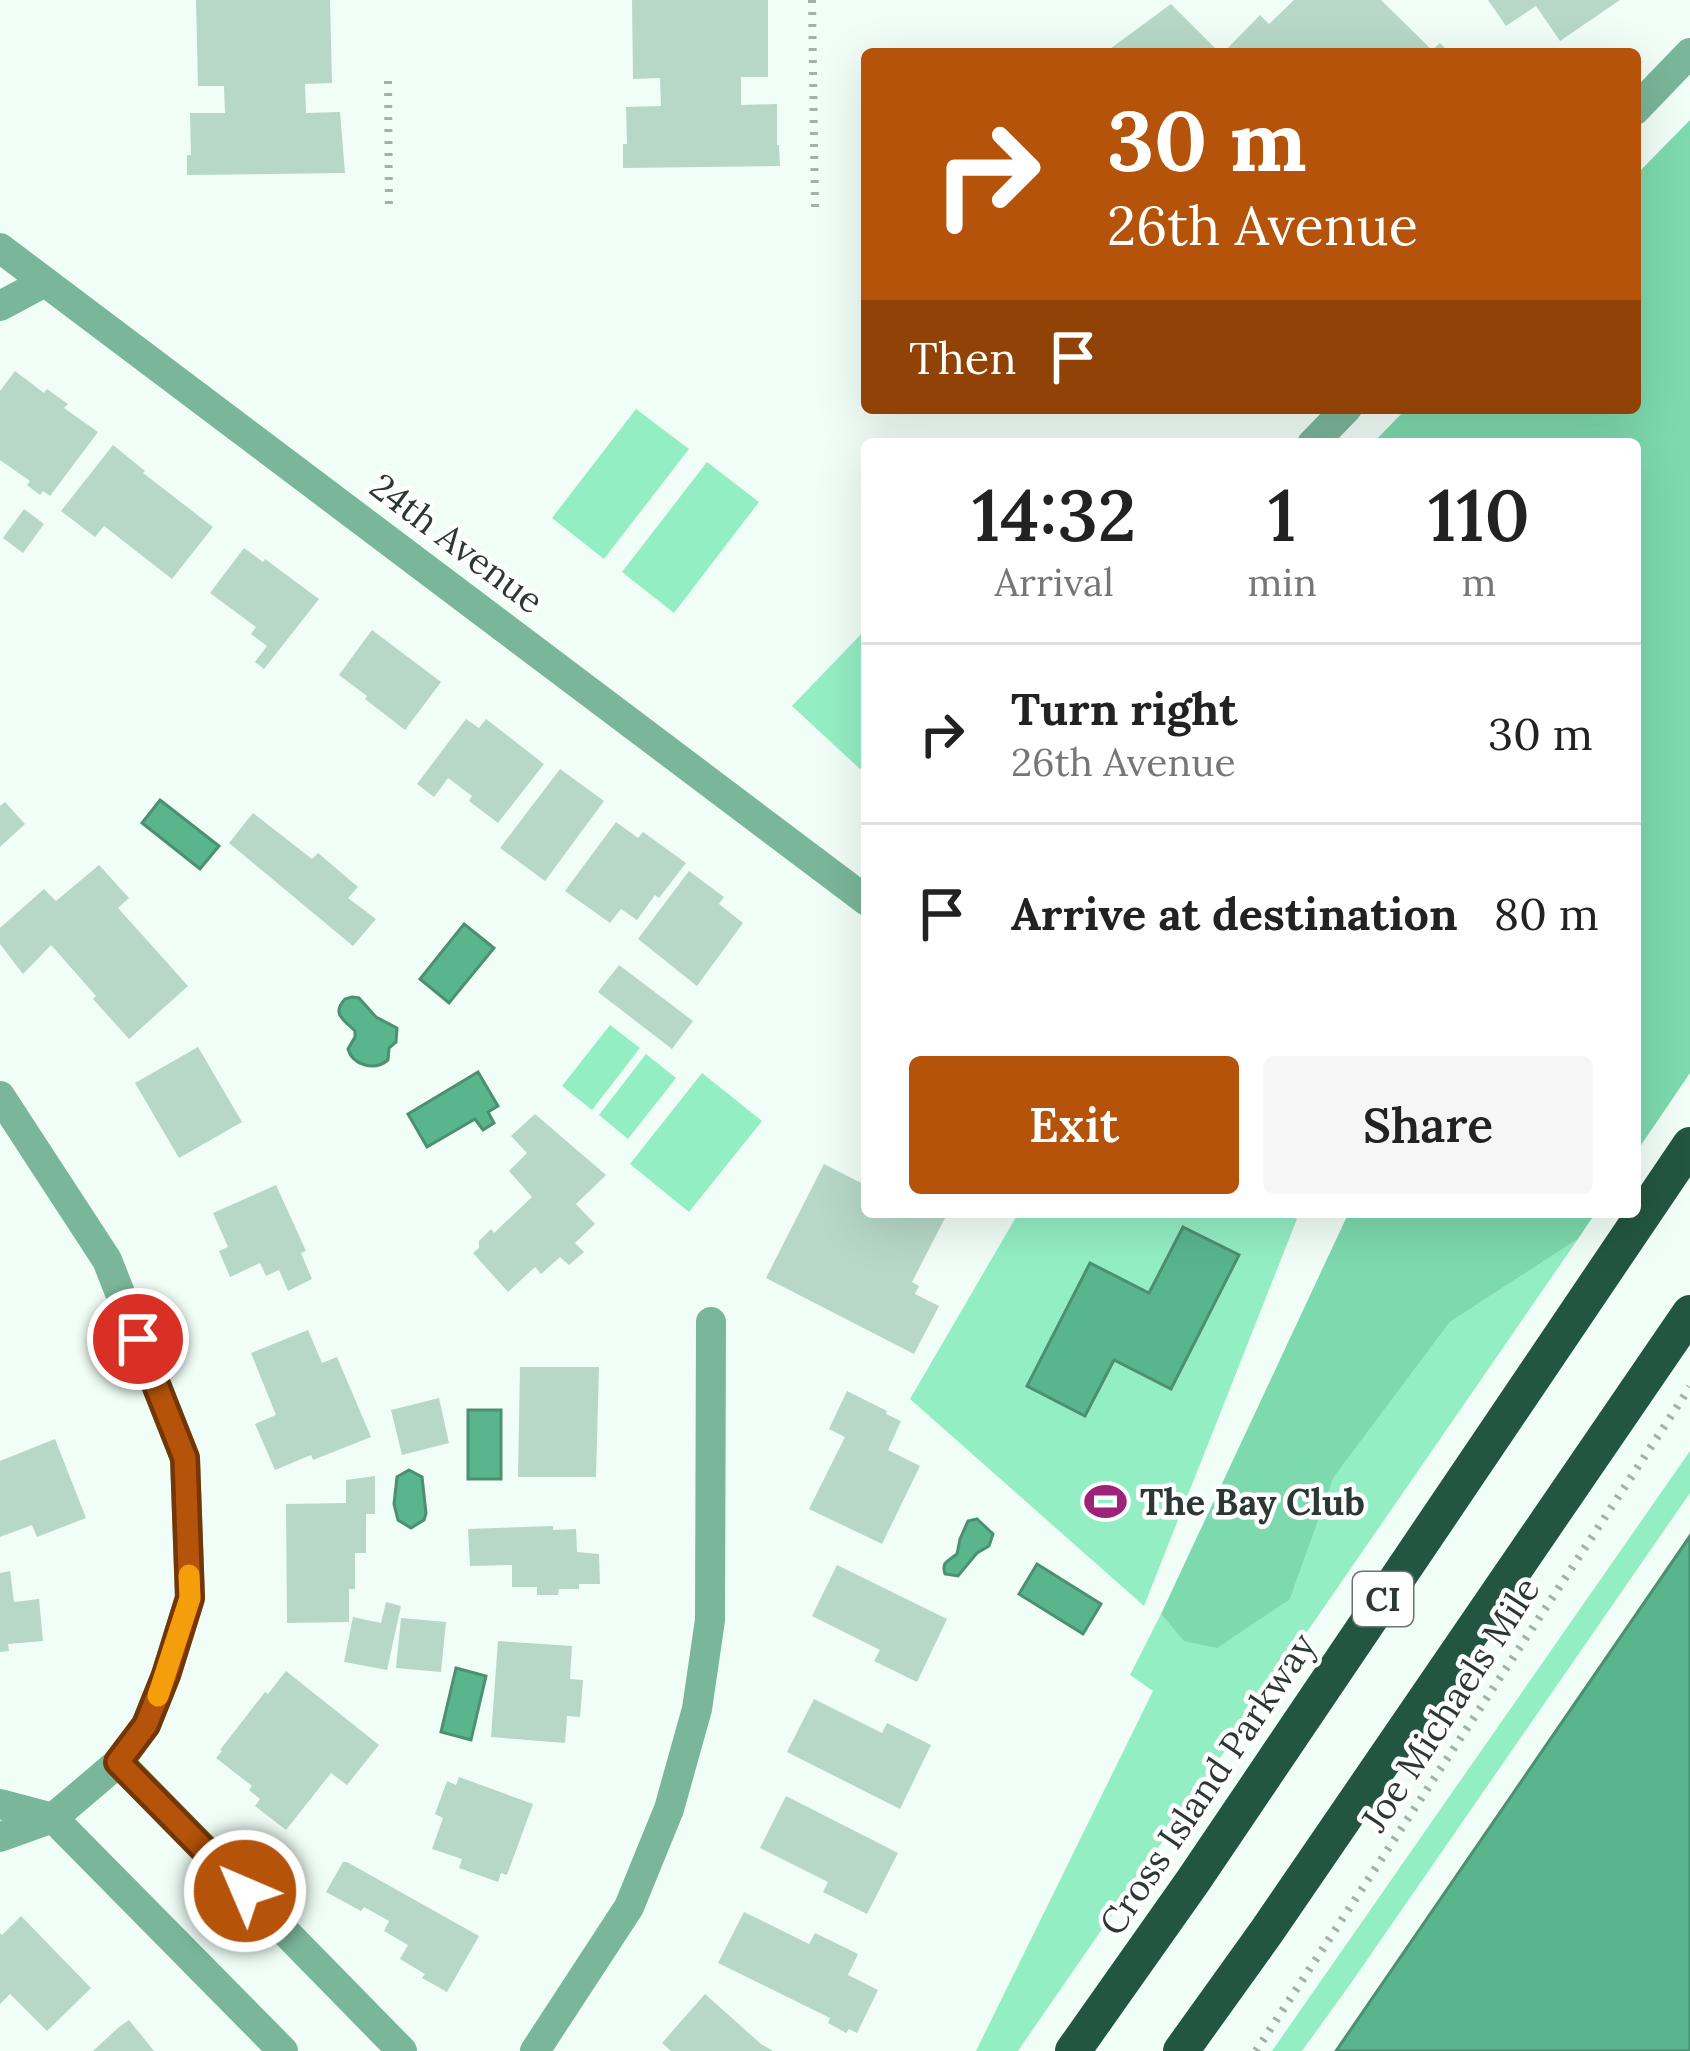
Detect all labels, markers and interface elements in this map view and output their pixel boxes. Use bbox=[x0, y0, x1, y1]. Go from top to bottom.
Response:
text: 30 m bbox=[1107, 86, 1307, 194]
icon: right bbox=[909, 96, 1065, 252]
text: 26th Avenue bbox=[1107, 191, 1418, 260]
icon: arrive bbox=[1040, 324, 1106, 390]
text: Then bbox=[909, 329, 1016, 386]
street label: 24th Avenue bbox=[361, 463, 553, 623]
text: 14:32 bbox=[972, 469, 1136, 561]
text: 1 bbox=[1268, 469, 1296, 561]
text: 110 bbox=[1428, 469, 1530, 561]
text: Arrival bbox=[995, 557, 1114, 607]
text: min bbox=[1247, 557, 1317, 607]
text: m bbox=[1462, 557, 1496, 607]
text: Turn right bbox=[1011, 680, 1238, 737]
icon: right bbox=[909, 701, 975, 767]
text: 30 m bbox=[1488, 705, 1593, 762]
text: 26th Avenue bbox=[1011, 737, 1236, 787]
icon: arrive bbox=[909, 881, 975, 947]
text: Arrive at destination bbox=[1011, 885, 1458, 942]
text: 80 m bbox=[1494, 885, 1599, 942]
button: Exit bbox=[909, 1056, 1239, 1194]
button: Share bbox=[1263, 1056, 1593, 1194]
pin bbox=[87, 1288, 189, 1390]
icon: arrive bbox=[105, 1306, 171, 1372]
sports icon: The Bay Club bbox=[1083, 1479, 1129, 1525]
place label: The Bay Club bbox=[1140, 1479, 1365, 1525]
street label: Joe Michaels Mile bbox=[1350, 1568, 1549, 1841]
road number: CI bbox=[1353, 1572, 1413, 1626]
street label: Cross Island Parkway bbox=[1089, 1624, 1325, 1944]
position arrow bbox=[182, 1828, 308, 1954]

